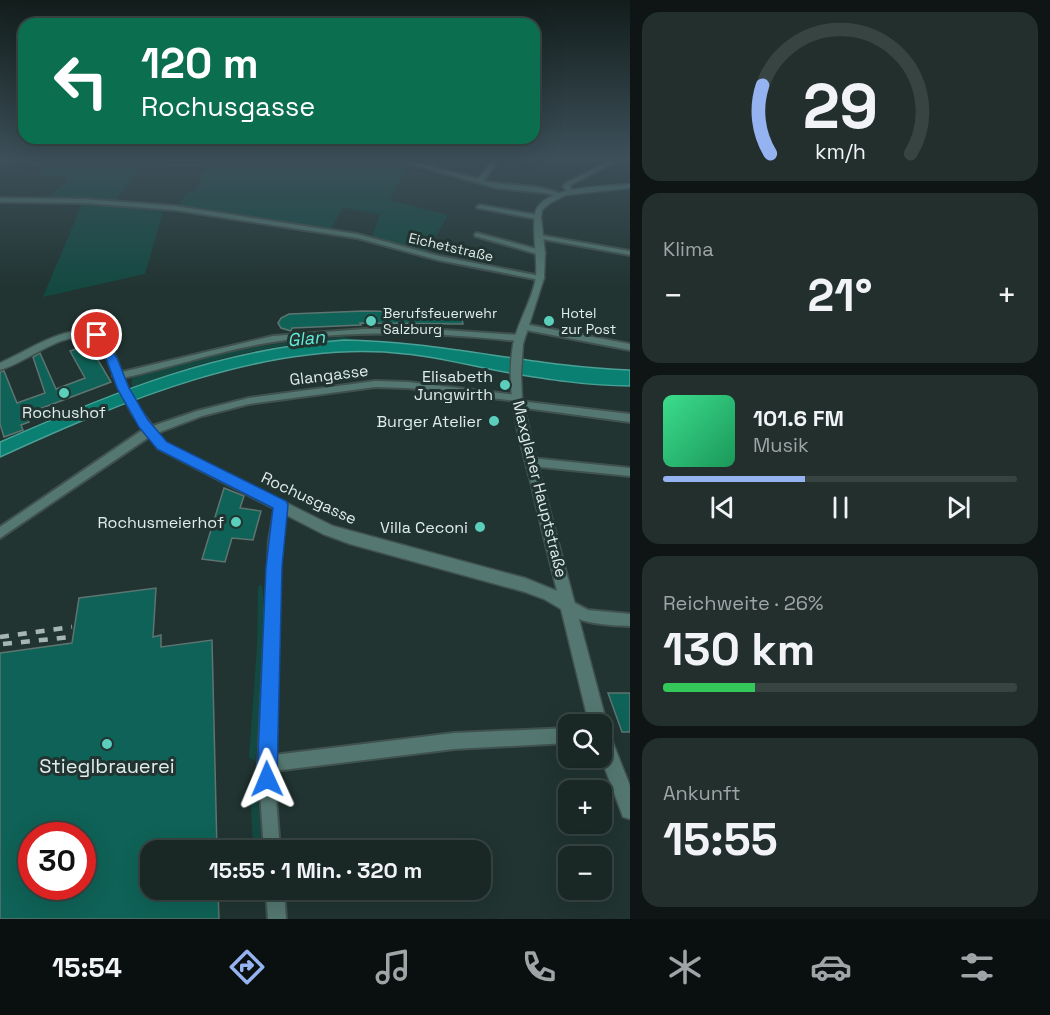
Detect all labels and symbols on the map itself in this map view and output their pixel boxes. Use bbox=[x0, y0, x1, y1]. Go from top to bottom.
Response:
street label: Eichetstraße bbox=[407, 228, 495, 266]
place label: Berufsfeuerwehr Salzburg bbox=[383, 304, 497, 338]
place label: Hotel zur Post bbox=[561, 304, 616, 338]
pin bbox=[71, 309, 122, 360]
marker: Berufsfeuerwehr Salzburg bbox=[364, 314, 378, 328]
marker: Hotel zur Post bbox=[542, 314, 556, 328]
water label: Glan bbox=[286, 324, 327, 351]
street label: Glangasse bbox=[288, 360, 370, 390]
place label: Elisabeth Jungwirth bbox=[414, 366, 493, 405]
marker: Elisabeth Jungwirth bbox=[498, 378, 512, 392]
marker: Rochushof bbox=[57, 386, 71, 400]
street label: Maxglaner Hauptstraße bbox=[508, 398, 572, 580]
place label: Rochushof bbox=[22, 402, 106, 423]
place label: Burger Atelier bbox=[377, 411, 482, 432]
marker: Burger Atelier bbox=[487, 414, 501, 428]
street label: Rochusgasse bbox=[258, 467, 360, 529]
place label: Rochusmeierhof bbox=[97, 512, 224, 533]
marker: Rochusmeierhof bbox=[229, 515, 243, 529]
place label: Villa Ceconi bbox=[380, 517, 468, 538]
marker: Villa Ceconi bbox=[473, 520, 487, 534]
marker: Stieglbrauerei bbox=[100, 737, 114, 751]
position arrow bbox=[235, 747, 299, 811]
place label: Stieglbrauerei bbox=[39, 753, 175, 779]
speed limit sign: 30 bbox=[18, 822, 96, 900]

